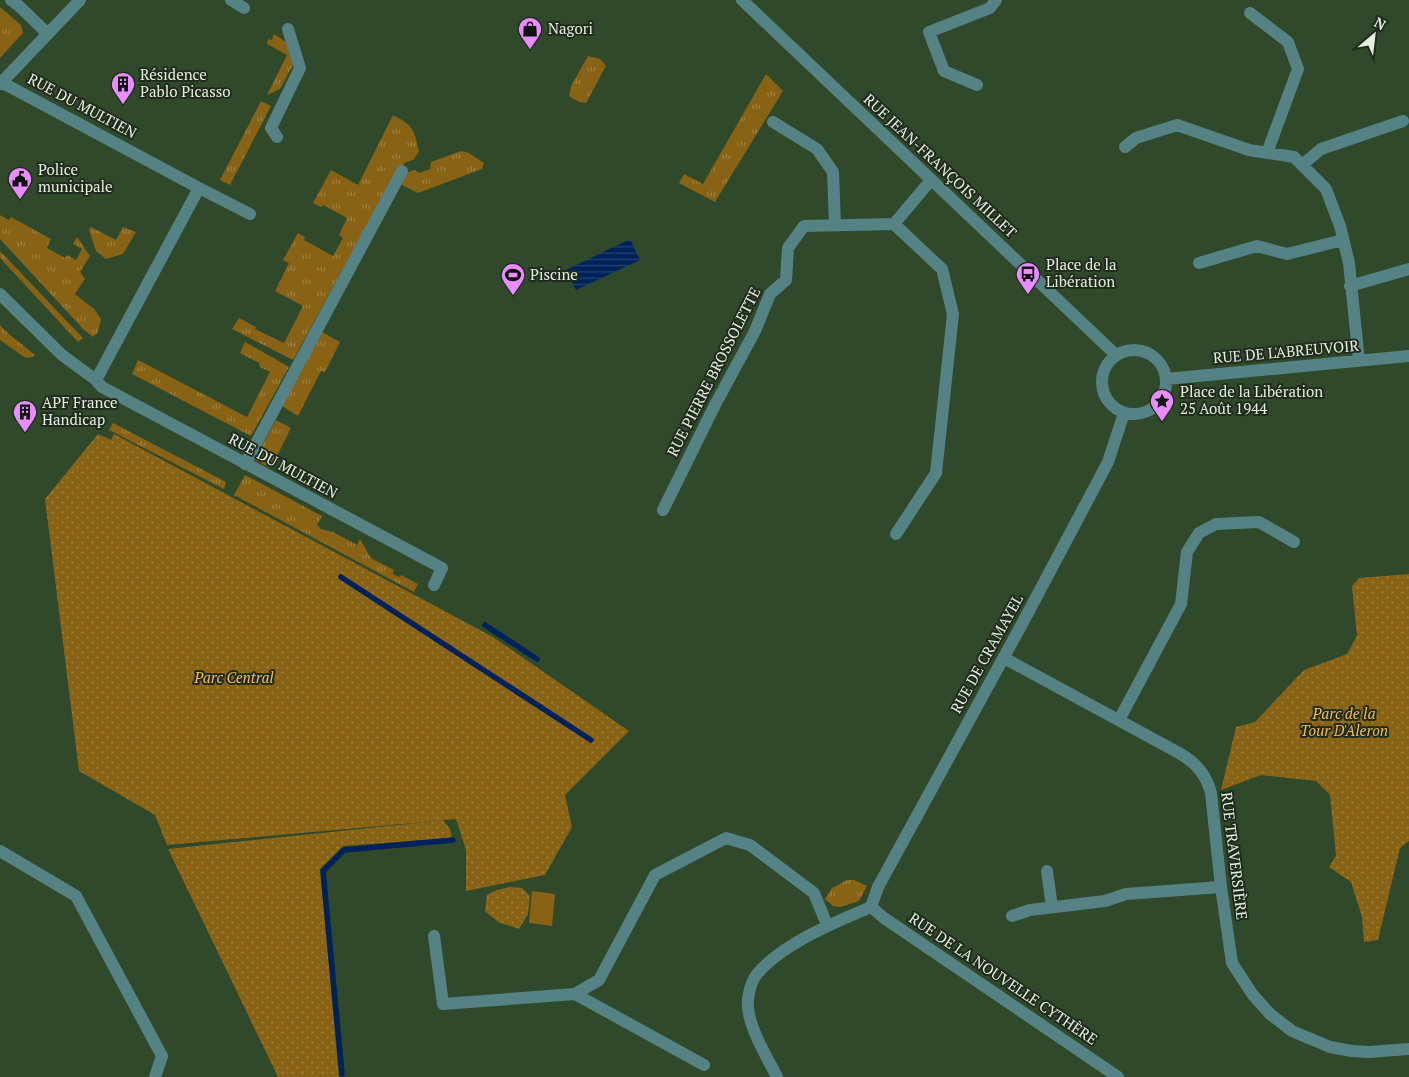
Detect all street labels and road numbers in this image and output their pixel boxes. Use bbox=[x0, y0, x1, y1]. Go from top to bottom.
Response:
street label: RUE DU MULTIEN bbox=[25, 68, 140, 142]
street label: RUE JEAN-FRANÇOIS MILLET bbox=[860, 89, 1022, 242]
street label: RUE PIERRE BROSSOLETTE bbox=[662, 284, 765, 460]
street label: RUE DE L'ABREUVOIR bbox=[1212, 335, 1360, 367]
street label: RUE DU MULTIEN bbox=[226, 428, 341, 502]
street label: RUE DE CRAMAYEL bbox=[945, 591, 1027, 717]
street label: RUE TRAVERSIÈRE bbox=[1217, 791, 1253, 921]
street label: RUE DE LA NOUVELLE CYTHÈRE bbox=[906, 908, 1102, 1049]

